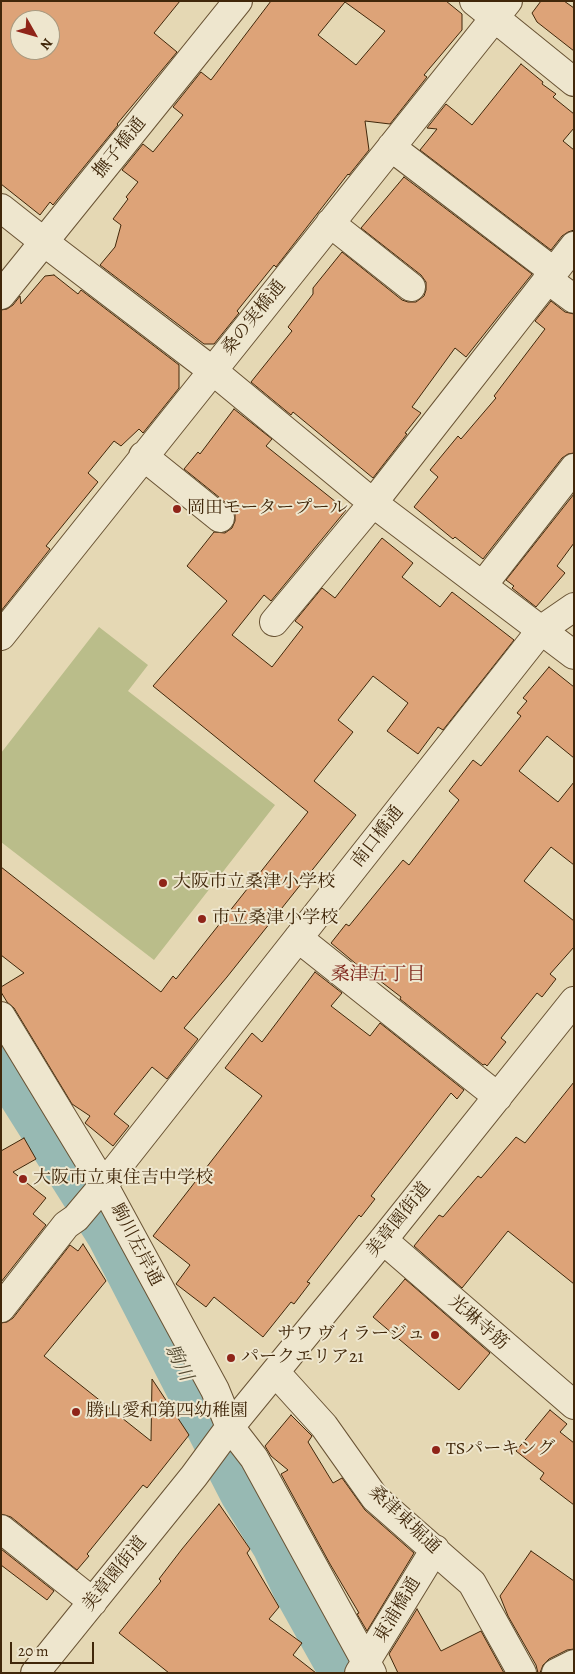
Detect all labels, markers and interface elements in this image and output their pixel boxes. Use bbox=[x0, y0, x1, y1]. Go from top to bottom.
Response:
north arrow bbox=[10, 10, 60, 60]
text: N bbox=[36, 34, 57, 54]
street label: 撫子橋通 bbox=[89, 113, 151, 183]
street label: 桑の実橋通 bbox=[217, 276, 291, 360]
place label: 岡田モータープール bbox=[187, 498, 348, 520]
marker: 岡田モータープール bbox=[171, 503, 183, 515]
street label: 南口橋通 bbox=[347, 802, 409, 872]
place label: 大阪市立桑津小学校 bbox=[173, 872, 335, 894]
marker: 大阪市立桑津小学校 bbox=[157, 877, 169, 889]
place label: 市立桑津小学校 bbox=[212, 908, 338, 930]
marker: 市立桑津小学校 bbox=[196, 913, 208, 925]
district label: 桑津五丁目 bbox=[331, 964, 425, 986]
place label: 大阪市立東住吉中学校 bbox=[33, 1168, 213, 1190]
marker: 大阪市立東住吉中学校 bbox=[17, 1173, 29, 1185]
street label: 美章園街道 bbox=[362, 1178, 436, 1262]
street label: 駒川左岸通 bbox=[105, 1200, 167, 1290]
street label: 光琳寺筋 bbox=[444, 1291, 512, 1355]
place label: サワ ヴィラージュ bbox=[277, 1324, 425, 1346]
marker: サワ ヴィラージュ bbox=[429, 1329, 441, 1341]
water label: 駒川 bbox=[159, 1341, 197, 1385]
place label: パークエリア21 bbox=[241, 1347, 364, 1369]
marker: パークエリア21 bbox=[225, 1352, 237, 1364]
place label: 勝山愛和第四幼稚園 bbox=[86, 1401, 248, 1423]
marker: 勝山愛和第四幼稚園 bbox=[70, 1406, 82, 1418]
place label: TSパーキング bbox=[446, 1439, 555, 1461]
marker: TSパーキング bbox=[430, 1444, 442, 1456]
street label: 桑津東堀通 bbox=[364, 1481, 444, 1559]
street label: 美章園街道 bbox=[78, 1532, 152, 1616]
street label: 東浦橋通 bbox=[370, 1574, 426, 1646]
scale bar bbox=[12, 1632, 96, 1664]
text: 20 m bbox=[18, 1641, 49, 1661]

